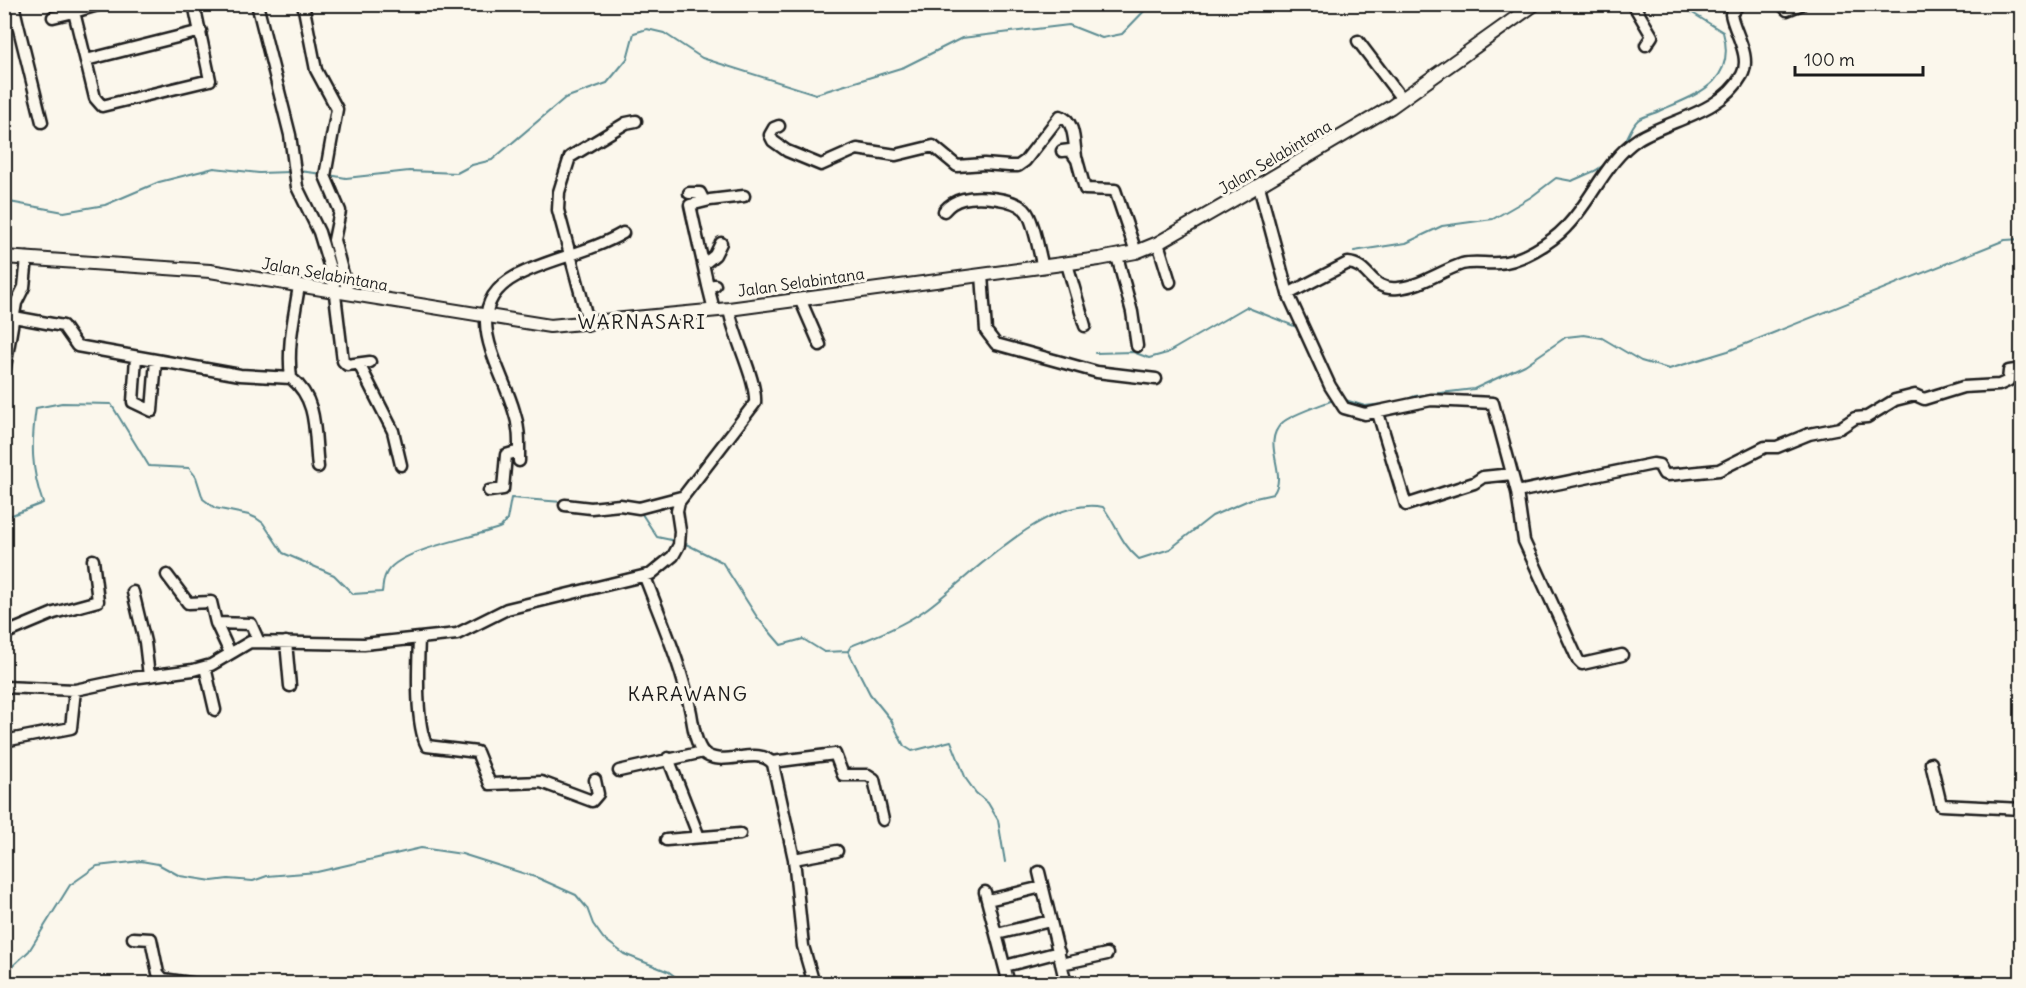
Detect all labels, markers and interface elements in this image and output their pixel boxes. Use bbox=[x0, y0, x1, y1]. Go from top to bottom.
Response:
scale bar bbox=[1795, 39, 1922, 77]
text: 100 m bbox=[1804, 48, 1855, 71]
street label: Jalan Selabintana bbox=[1215, 116, 1335, 198]
street label: Jalan Selabintana bbox=[260, 253, 390, 295]
street label: Jalan Selabintana bbox=[736, 263, 866, 301]
district label: WARNASARI bbox=[578, 309, 706, 334]
district label: KARAWANG bbox=[627, 681, 749, 706]

